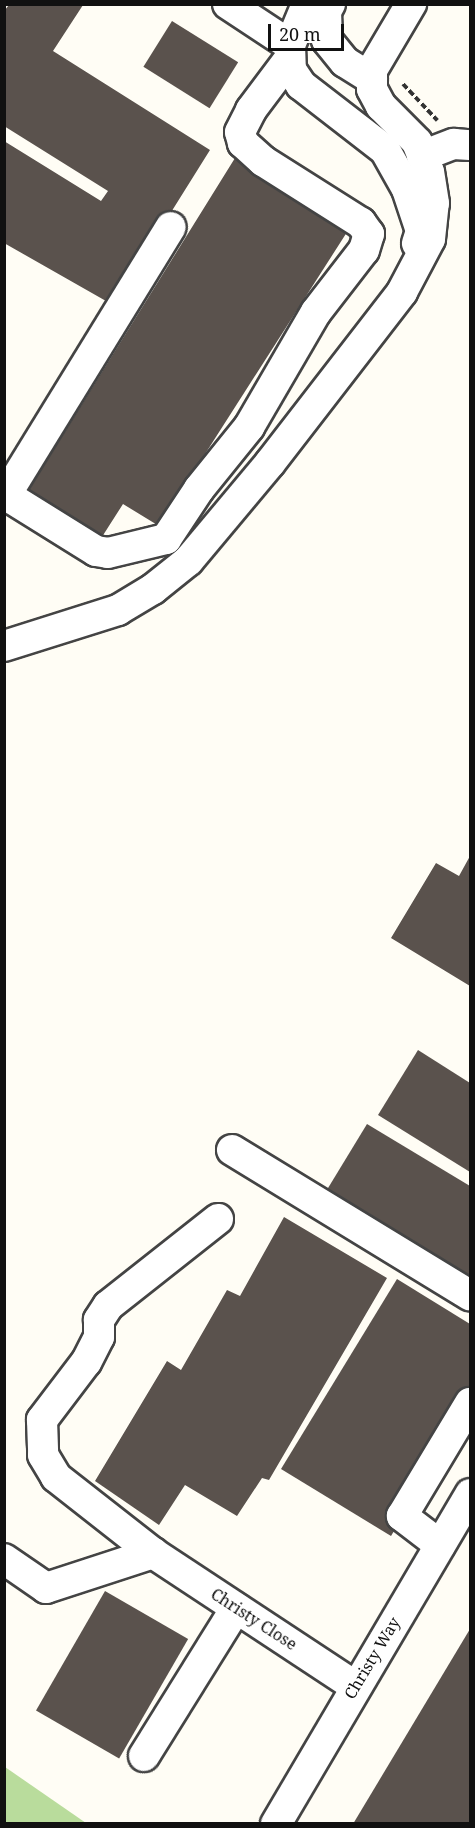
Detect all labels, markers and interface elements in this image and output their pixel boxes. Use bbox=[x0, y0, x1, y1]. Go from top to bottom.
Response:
scale bar bbox=[271, 12, 348, 50]
text: 20 m bbox=[279, 22, 321, 46]
street label: Christy Close bbox=[207, 1584, 301, 1654]
street label: Christy Way bbox=[340, 1614, 404, 1702]

